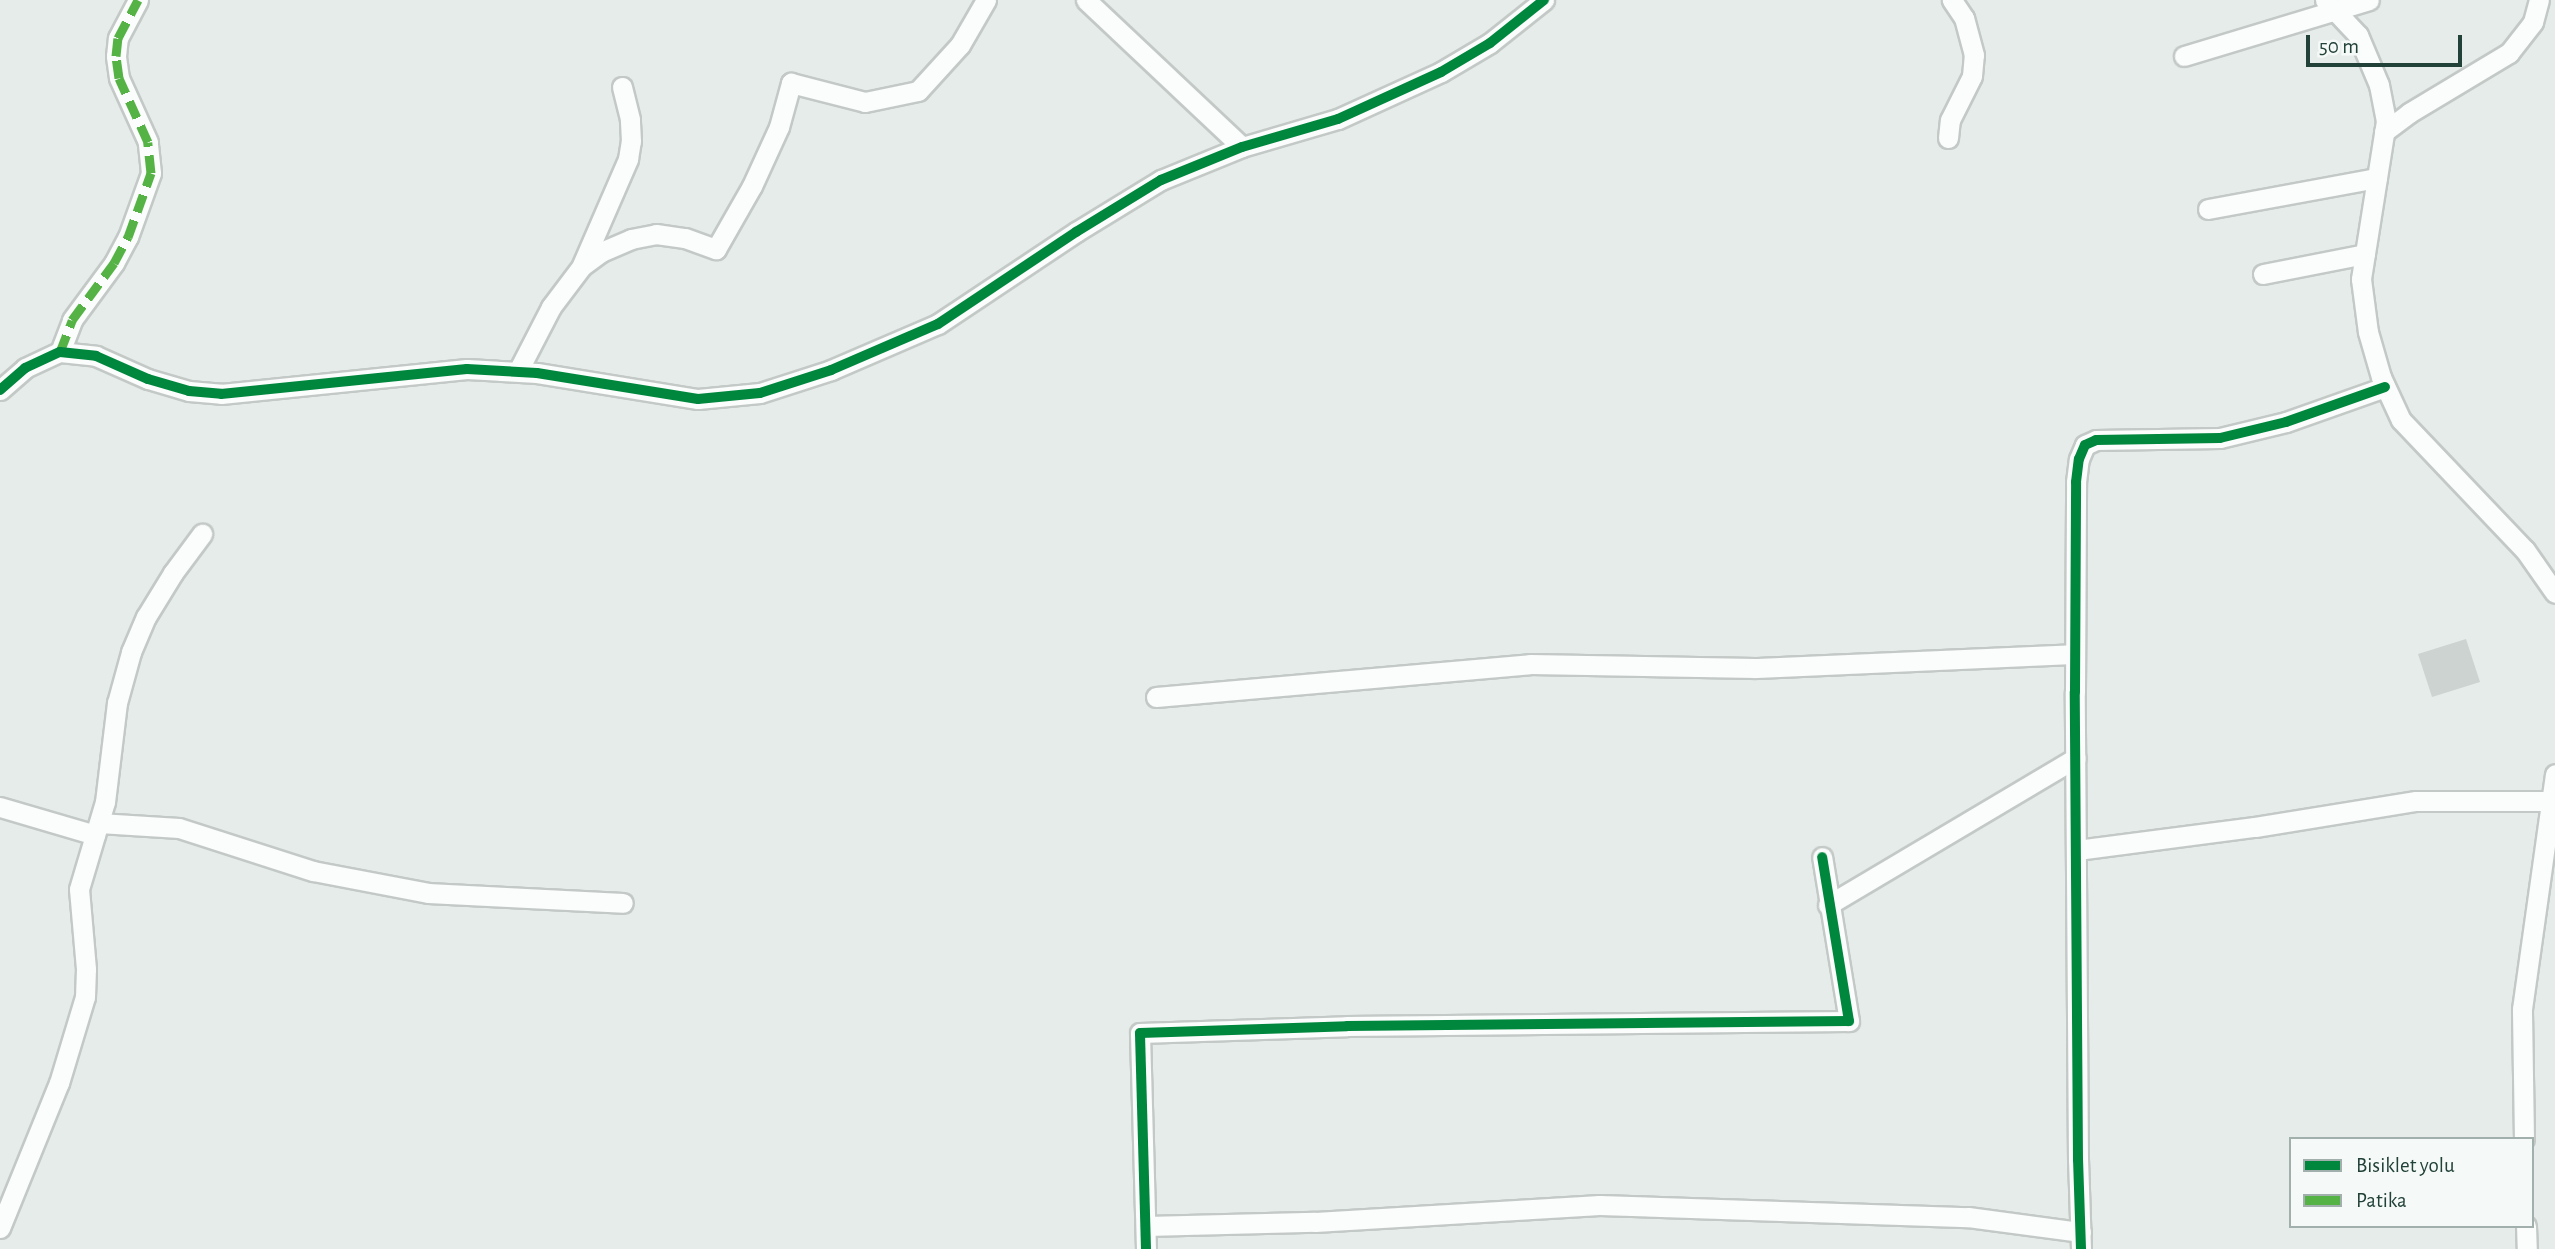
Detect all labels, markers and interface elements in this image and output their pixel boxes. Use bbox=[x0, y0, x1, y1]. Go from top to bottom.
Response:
scale bar bbox=[2310, 21, 2466, 65]
text: 50 m bbox=[2319, 36, 2359, 57]
legend bbox=[2289, 1137, 2534, 1228]
text: Bisiklet yolu bbox=[2356, 1155, 2455, 1176]
text: Patika bbox=[2356, 1190, 2407, 1211]

